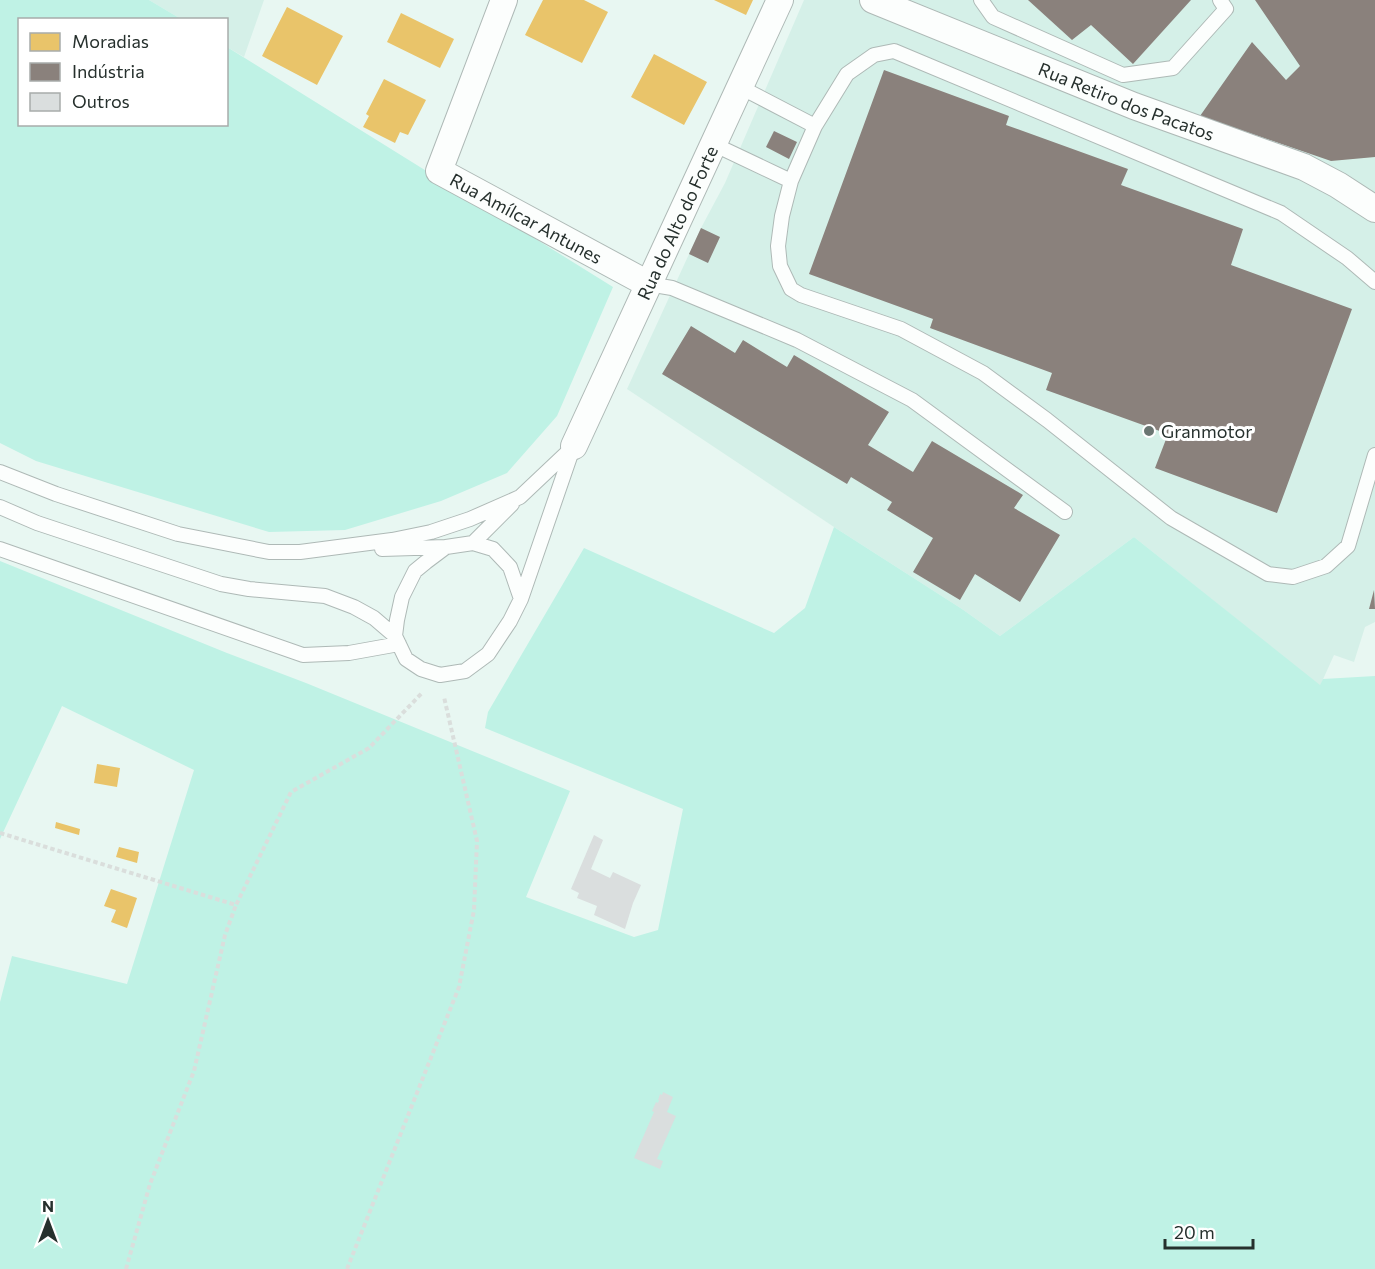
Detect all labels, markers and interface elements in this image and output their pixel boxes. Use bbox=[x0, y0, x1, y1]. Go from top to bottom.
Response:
legend bbox=[18, 18, 228, 126]
text: Moradias bbox=[72, 30, 149, 52]
street label: Rua Retiro dos Pacatos bbox=[1035, 57, 1217, 145]
text: Indústria bbox=[72, 60, 145, 82]
text: Outros bbox=[72, 90, 130, 112]
street label: Rua do Alto do Forte bbox=[632, 142, 722, 303]
street label: Rua Amílcar Antunes bbox=[446, 168, 606, 268]
place label: Granmotor bbox=[1161, 420, 1252, 442]
marker: Granmotor bbox=[1142, 424, 1156, 438]
north arrow bbox=[18, 1191, 78, 1251]
text: N bbox=[42, 1196, 54, 1215]
scale bar bbox=[1165, 1212, 1254, 1250]
text: 20 m bbox=[1174, 1221, 1215, 1243]

